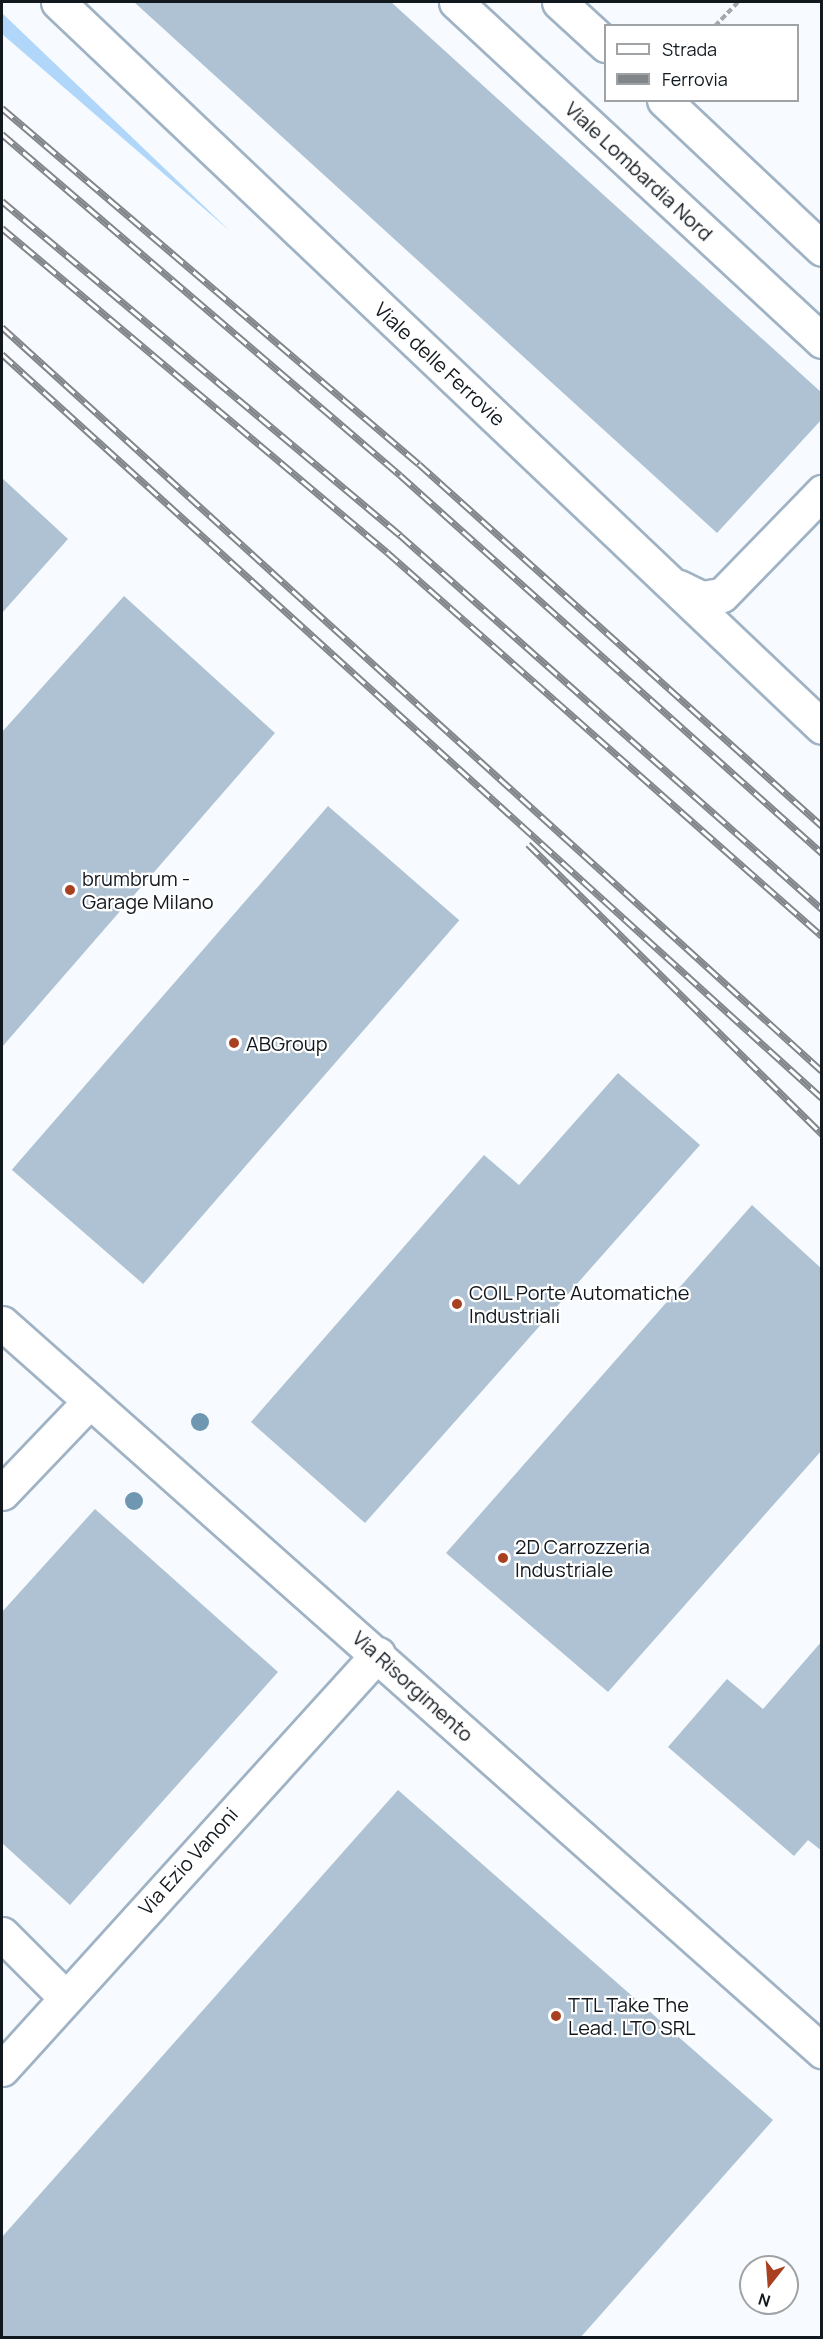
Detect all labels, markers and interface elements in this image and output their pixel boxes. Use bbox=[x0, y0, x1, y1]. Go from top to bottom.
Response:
legend bbox=[604, 24, 799, 102]
text: Strada bbox=[662, 37, 717, 61]
text: Ferrovia bbox=[662, 67, 728, 91]
street label: Viale Lombardia Nord bbox=[560, 96, 718, 246]
street label: Viale delle Ferrovie bbox=[370, 297, 510, 431]
place label: brumbrum - Garage Milano bbox=[82, 867, 214, 914]
marker: brumbrum - Garage Milano bbox=[63, 883, 77, 897]
place label: ABGroup bbox=[246, 1031, 328, 1055]
marker: ABGroup bbox=[227, 1036, 241, 1050]
place label: COIL Porte Automatiche Industriali bbox=[469, 1280, 690, 1327]
marker: COIL Porte Automatiche Industriali bbox=[450, 1297, 464, 1311]
place label: 2D Carrozzeria Industriale bbox=[515, 1534, 650, 1581]
marker: 2D Carrozzeria Industriale bbox=[496, 1551, 510, 1565]
street label: Via Risorgimento bbox=[348, 1626, 478, 1746]
street label: Via Ezio Vanoni bbox=[133, 1802, 243, 1920]
place label: TTL Take The Lead. LTO SRL bbox=[568, 1992, 695, 2039]
marker: TTL Take The Lead. LTO SRL bbox=[549, 2009, 563, 2023]
north arrow bbox=[739, 2255, 799, 2315]
text: N bbox=[756, 2288, 773, 2313]

